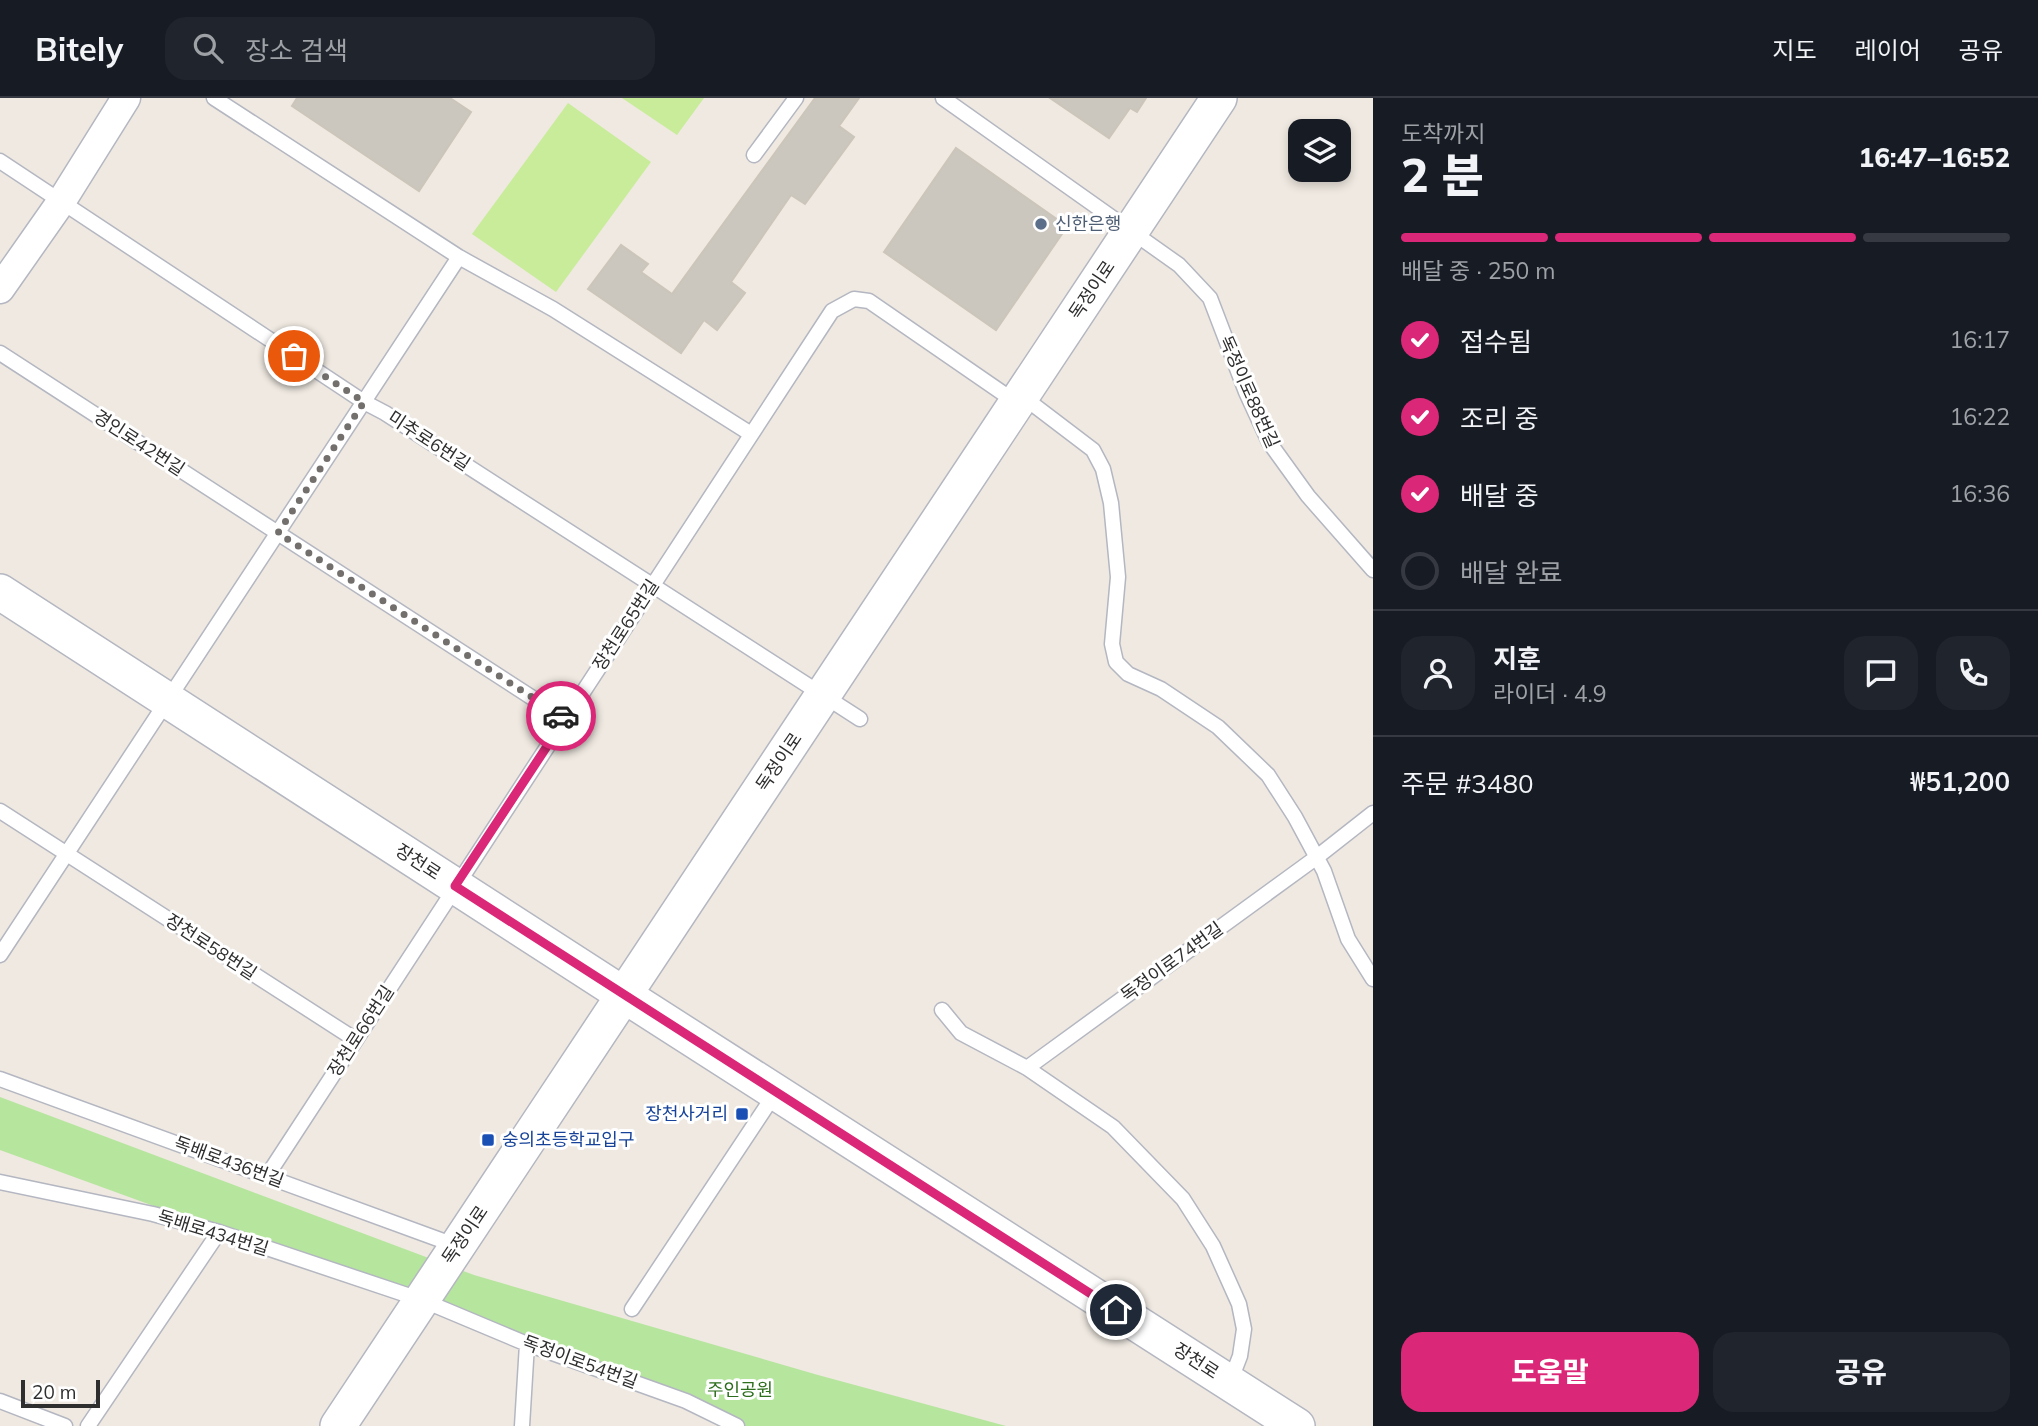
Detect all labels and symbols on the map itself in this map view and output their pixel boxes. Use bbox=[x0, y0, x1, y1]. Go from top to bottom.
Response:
place label: 신한은행 bbox=[1055, 212, 1121, 235]
marker: 신한은행 bbox=[1033, 216, 1049, 232]
street label: 독정이로 bbox=[1064, 256, 1120, 324]
pin bbox=[264, 326, 324, 386]
street label: 독정이로88번길 bbox=[1214, 332, 1285, 452]
street label: 경인로42번길 bbox=[89, 405, 189, 481]
street label: 미추로6번길 bbox=[384, 405, 475, 476]
street label: 장천로65번길 bbox=[588, 575, 664, 675]
courier bbox=[526, 681, 596, 751]
street label: 독정이로 bbox=[751, 728, 807, 796]
street label: 장천로 bbox=[391, 838, 445, 885]
street label: 장천로58번길 bbox=[161, 909, 261, 985]
street label: 독정이로74번길 bbox=[1116, 917, 1227, 1006]
street label: 장천로66번길 bbox=[323, 981, 399, 1081]
place label: 장천사거리 bbox=[645, 1102, 728, 1125]
marker: 장천사거리 bbox=[734, 1106, 750, 1122]
place label: 숭의초등학교입구 bbox=[502, 1128, 634, 1151]
street label: 독배로436번길 bbox=[171, 1131, 287, 1192]
marker: 숭의초등학교입구 bbox=[480, 1132, 496, 1148]
street label: 독정이로 bbox=[437, 1201, 493, 1269]
street label: 독배로434번길 bbox=[155, 1205, 272, 1260]
pin bbox=[1086, 1280, 1146, 1340]
street label: 독정이로54번길 bbox=[519, 1330, 641, 1393]
street label: 장천로 bbox=[1169, 1337, 1223, 1384]
scale bar bbox=[21, 1377, 100, 1409]
park label: 주인공원 bbox=[707, 1378, 773, 1401]

